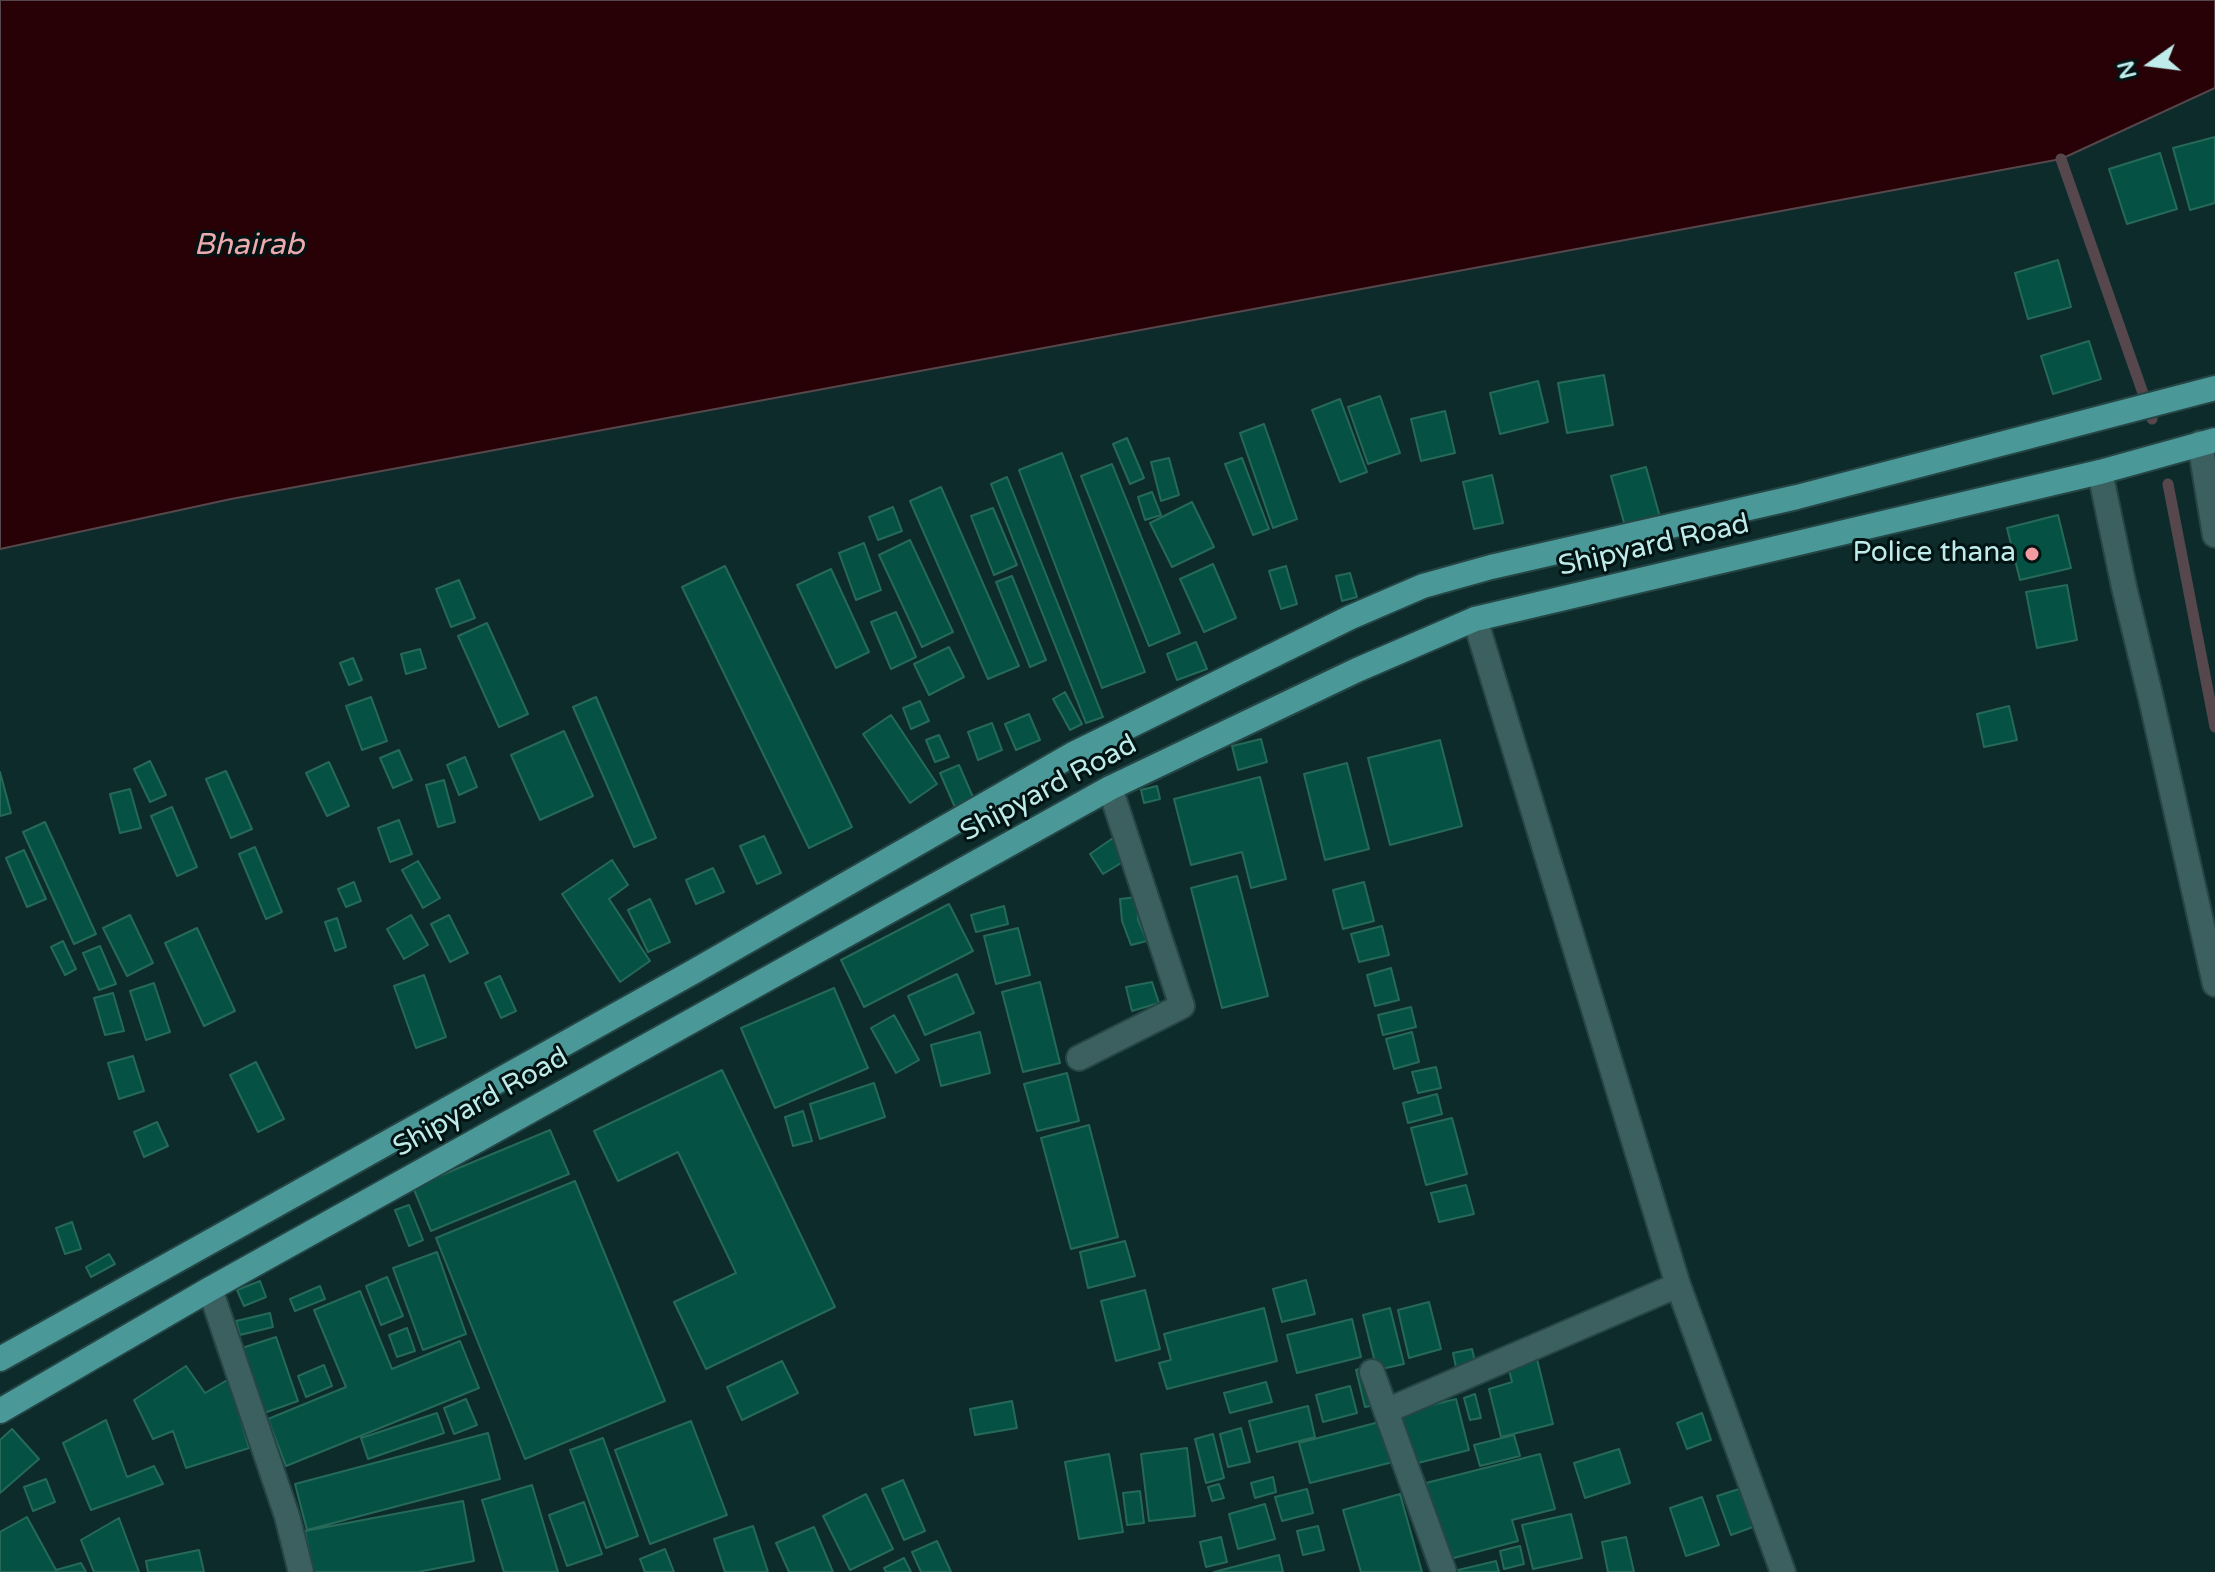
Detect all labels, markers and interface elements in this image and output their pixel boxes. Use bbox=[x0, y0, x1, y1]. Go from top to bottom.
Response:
north arrow bbox=[2111, 24, 2191, 104]
text: N bbox=[2113, 58, 2142, 82]
water label: Bhairab bbox=[194, 228, 304, 264]
street label: Shipyard Road bbox=[1555, 508, 1753, 584]
place label: Police thana bbox=[1852, 537, 2016, 571]
marker: Police thana bbox=[2023, 545, 2041, 563]
street label: Shipyard Road bbox=[955, 728, 1143, 850]
street label: Shipyard Road bbox=[388, 1041, 574, 1165]

